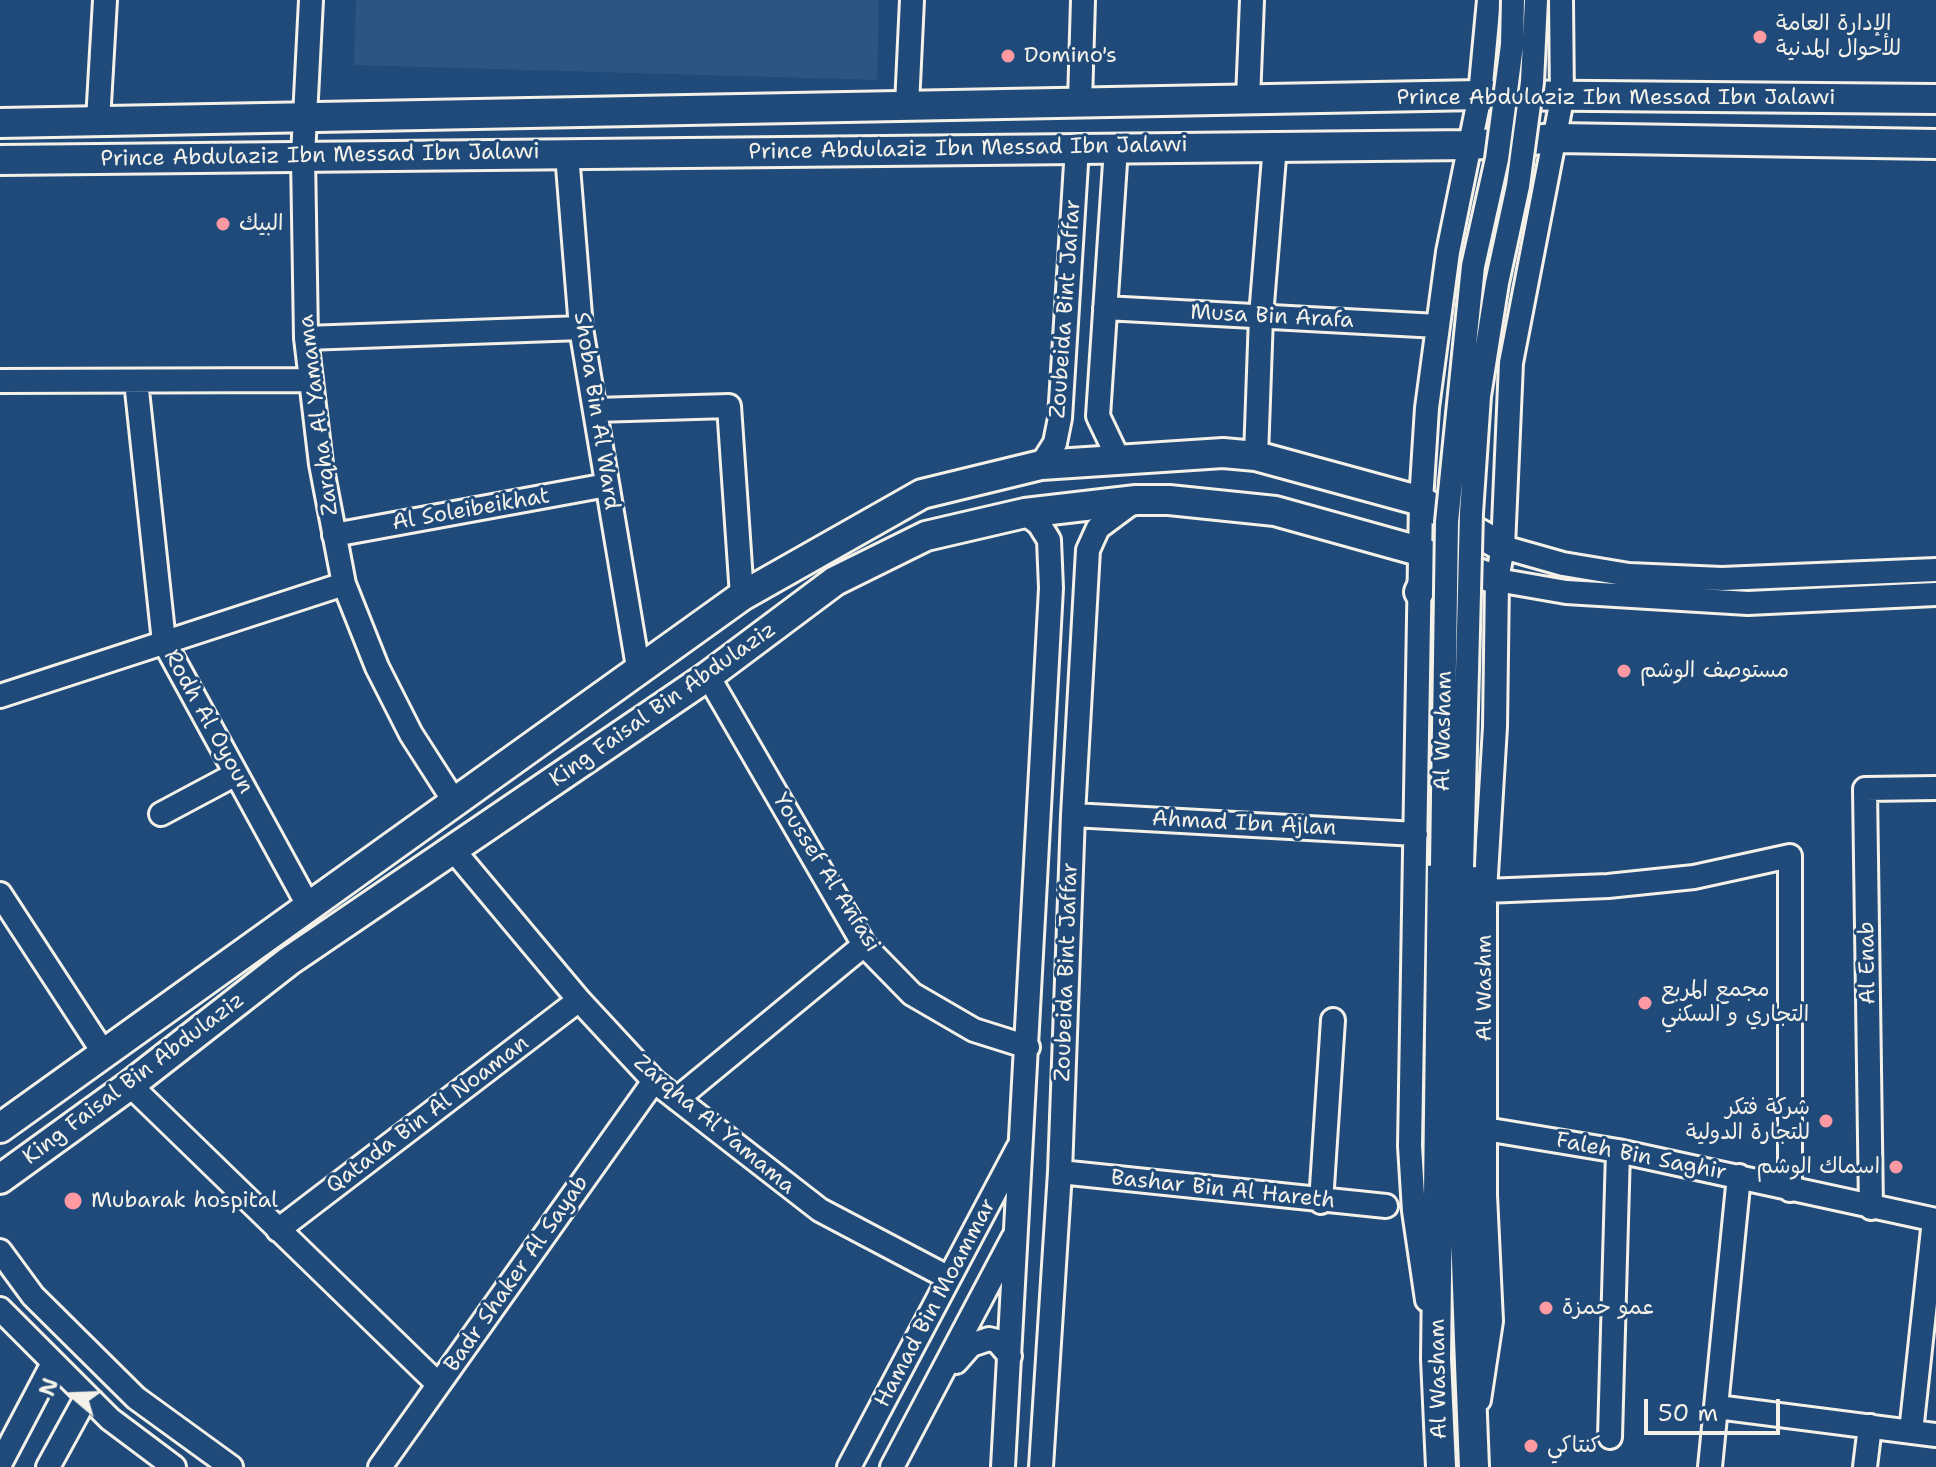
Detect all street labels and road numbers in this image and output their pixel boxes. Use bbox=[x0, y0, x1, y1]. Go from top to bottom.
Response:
street label: Prince Abdulaziz Ibn Messad Ibn Jalawi bbox=[1396, 85, 1836, 111]
street label: Prince Abdulaziz Ibn Messad Ibn Jalawi bbox=[748, 132, 1188, 166]
street label: Prince Abdulaziz Ibn Messad Ibn Jalawi bbox=[100, 139, 540, 173]
street label: Zoubeida Bint Jaffar bbox=[1045, 199, 1087, 419]
street label: Musa Bin Arafa bbox=[1190, 300, 1354, 334]
street label: Shoba Bin Al Ward bbox=[567, 310, 625, 512]
street label: Zarqha Al Yamama bbox=[294, 313, 344, 517]
street label: Al Soleibeikhat bbox=[390, 483, 552, 537]
street label: King Faisal Bin Abdulaziz bbox=[545, 617, 781, 793]
street label: Rodh Al Oyoun bbox=[157, 645, 259, 799]
street label: Al Washam bbox=[1430, 670, 1458, 792]
street label: Youssef Al Anfasi bbox=[767, 789, 885, 957]
street label: Ahmad Ibn Ajlan bbox=[1151, 806, 1337, 842]
street label: Zoubeida Bint Jaffar bbox=[1050, 862, 1084, 1082]
street label: Al Enab bbox=[1854, 921, 1882, 1005]
street label: Al Washm bbox=[1472, 934, 1498, 1042]
street label: King Faisal Bin Abdulaziz bbox=[18, 987, 250, 1171]
street label: Qatada Bin Al Noaman bbox=[322, 1030, 534, 1200]
street label: Zarqha Al Yamama bbox=[628, 1050, 800, 1200]
street label: Faleh Bin Saghir bbox=[1553, 1128, 1729, 1186]
street label: Bashar Bin Al Hareth bbox=[1110, 1165, 1336, 1215]
street label: Badr Shaker Al Sayab bbox=[439, 1171, 595, 1377]
street label: Hamad Bin Moammar bbox=[870, 1194, 1002, 1412]
street label: Al Washam bbox=[1425, 1318, 1453, 1440]

